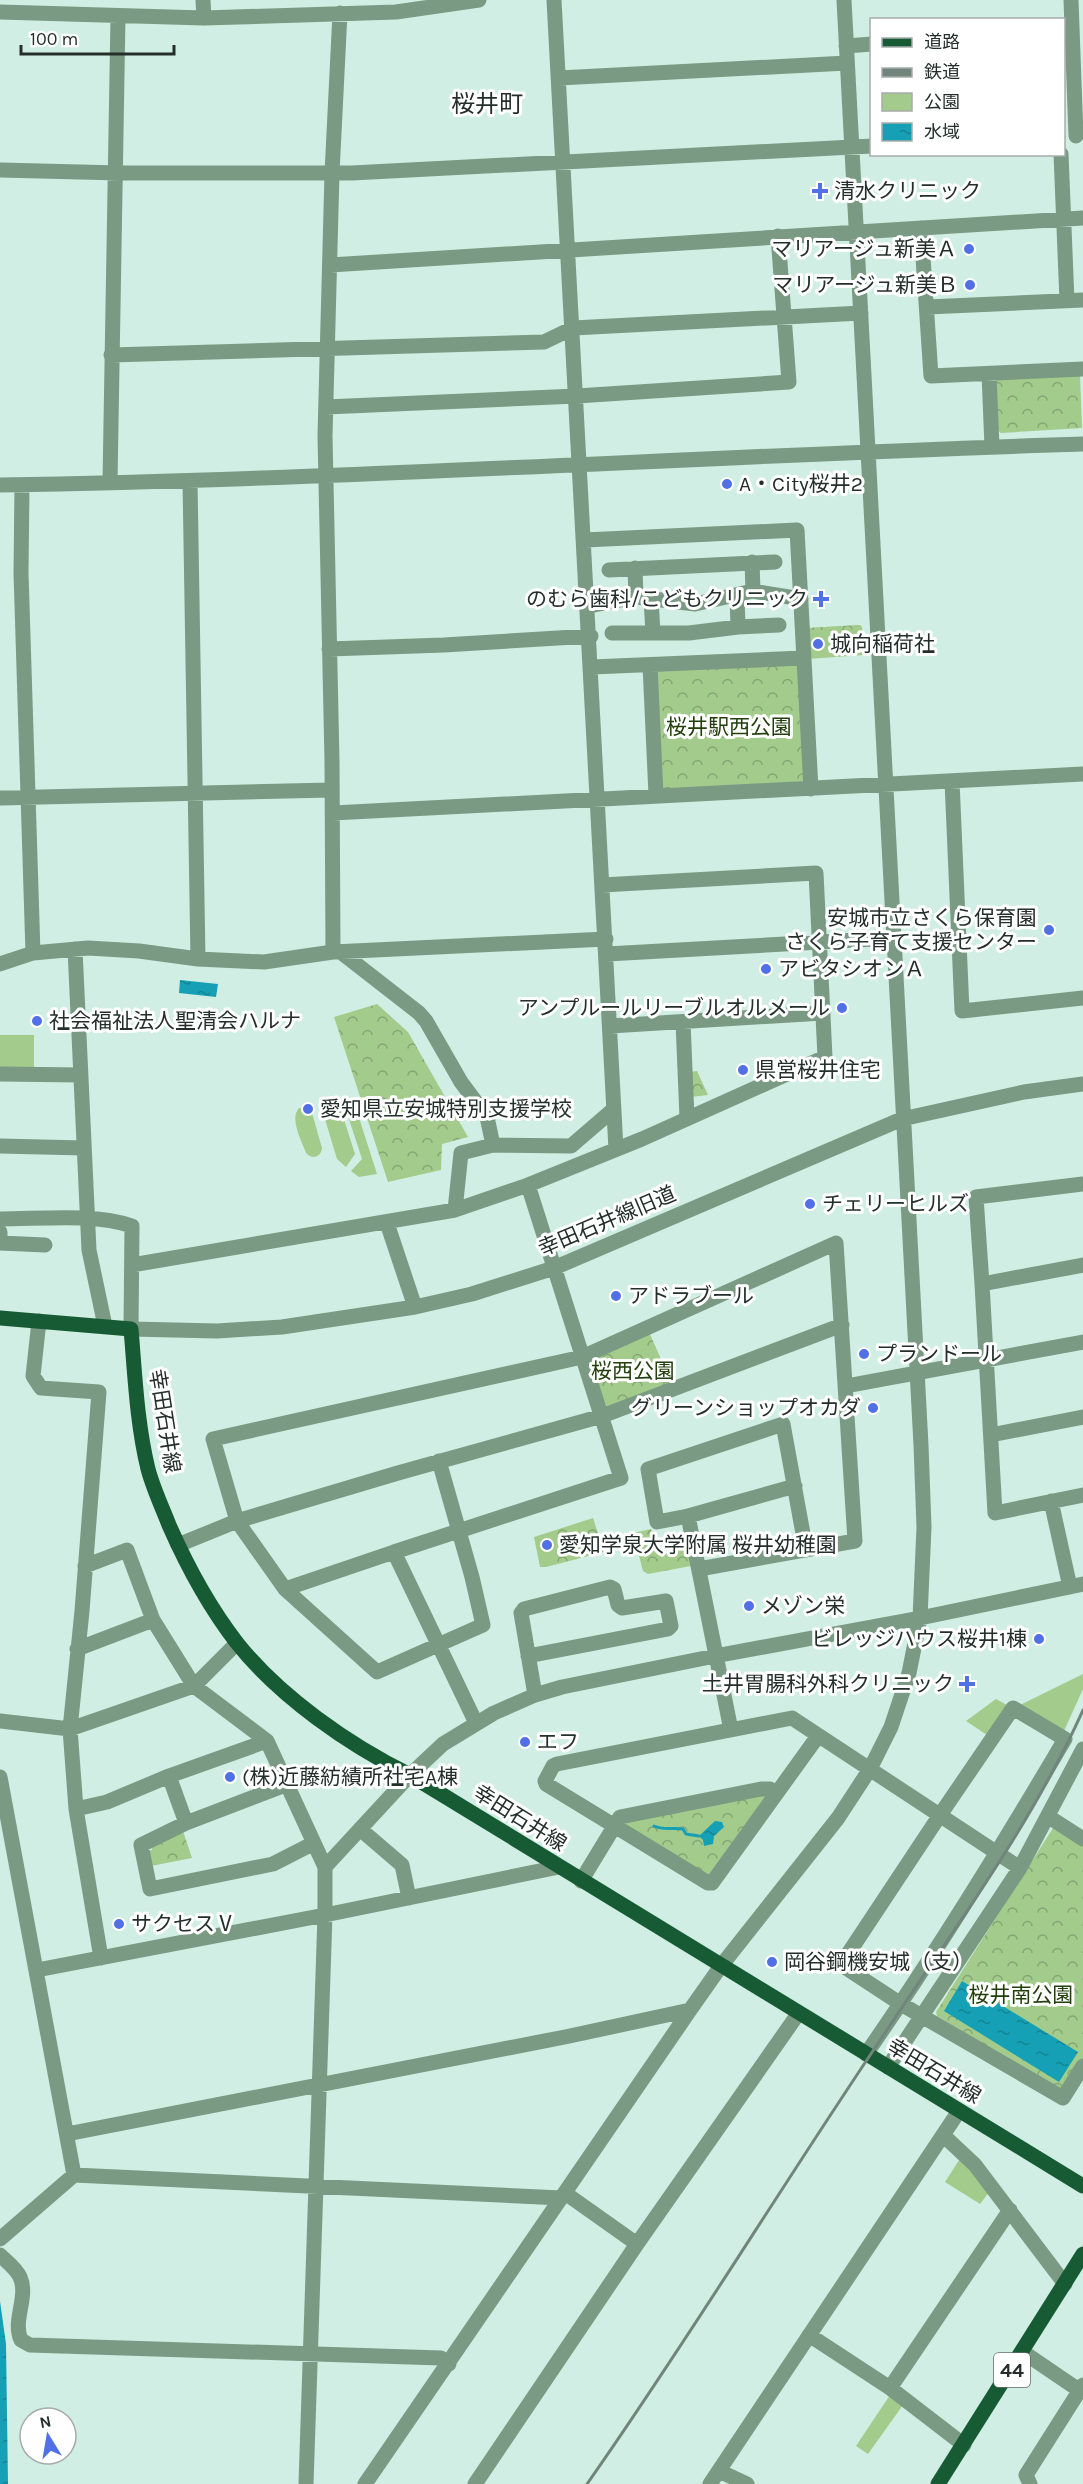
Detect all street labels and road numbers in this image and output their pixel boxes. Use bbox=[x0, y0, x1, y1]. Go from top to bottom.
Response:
street label: 幸田石井線旧道 bbox=[535, 1181, 679, 1261]
street label: 幸田石井線 bbox=[145, 1367, 185, 1475]
street label: 幸田石井線 bbox=[469, 1780, 571, 1856]
street label: 幸田石井線 bbox=[883, 2034, 985, 2108]
road number: 44 bbox=[994, 2353, 1030, 2387]

